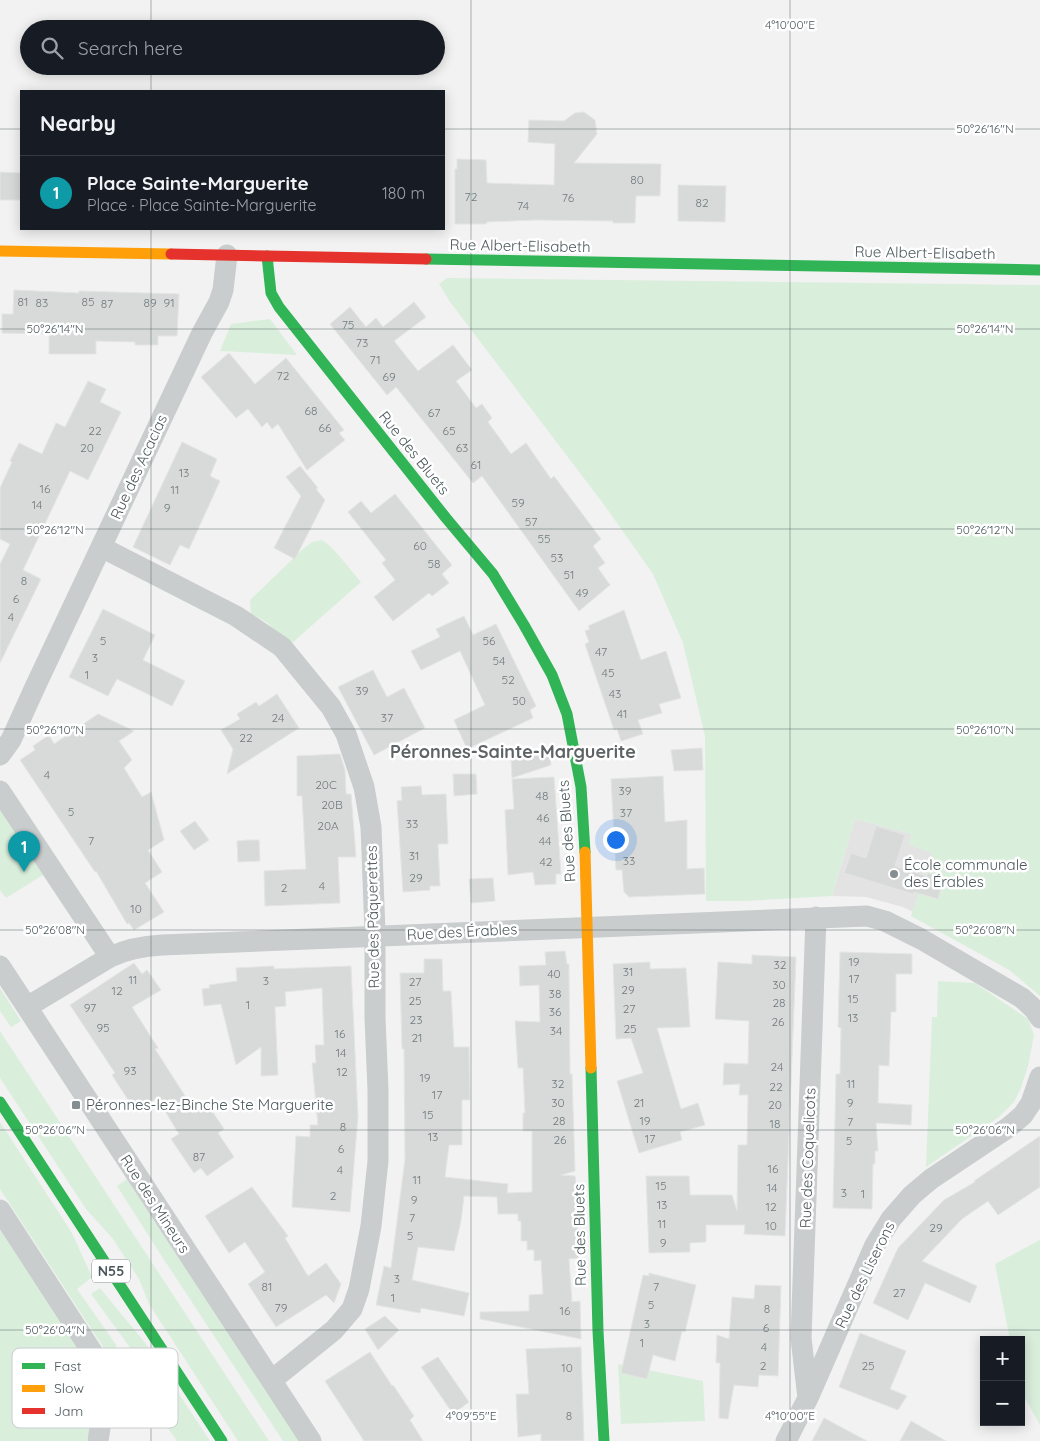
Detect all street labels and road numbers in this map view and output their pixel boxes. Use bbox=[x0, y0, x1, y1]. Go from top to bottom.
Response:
street label: Rue Albert-Elisabeth bbox=[449, 235, 591, 256]
street label: Rue Albert-Elisabeth bbox=[854, 242, 996, 263]
street label: Rue des Bluets bbox=[375, 407, 454, 498]
street label: Rue des Acacias bbox=[106, 411, 171, 522]
street label: Rue des Bluets bbox=[553, 779, 580, 883]
street label: Rue des Pâquerettes bbox=[362, 845, 383, 989]
street label: Rue des Érables bbox=[406, 919, 518, 944]
street label: Rue des Coquelicots bbox=[796, 1087, 819, 1229]
street label: Rue des Mineurs bbox=[116, 1151, 194, 1257]
street label: Rue des Bluets bbox=[569, 1184, 590, 1286]
street label: Rue des Liserons bbox=[830, 1218, 899, 1331]
road number: N55 bbox=[92, 1260, 130, 1282]

